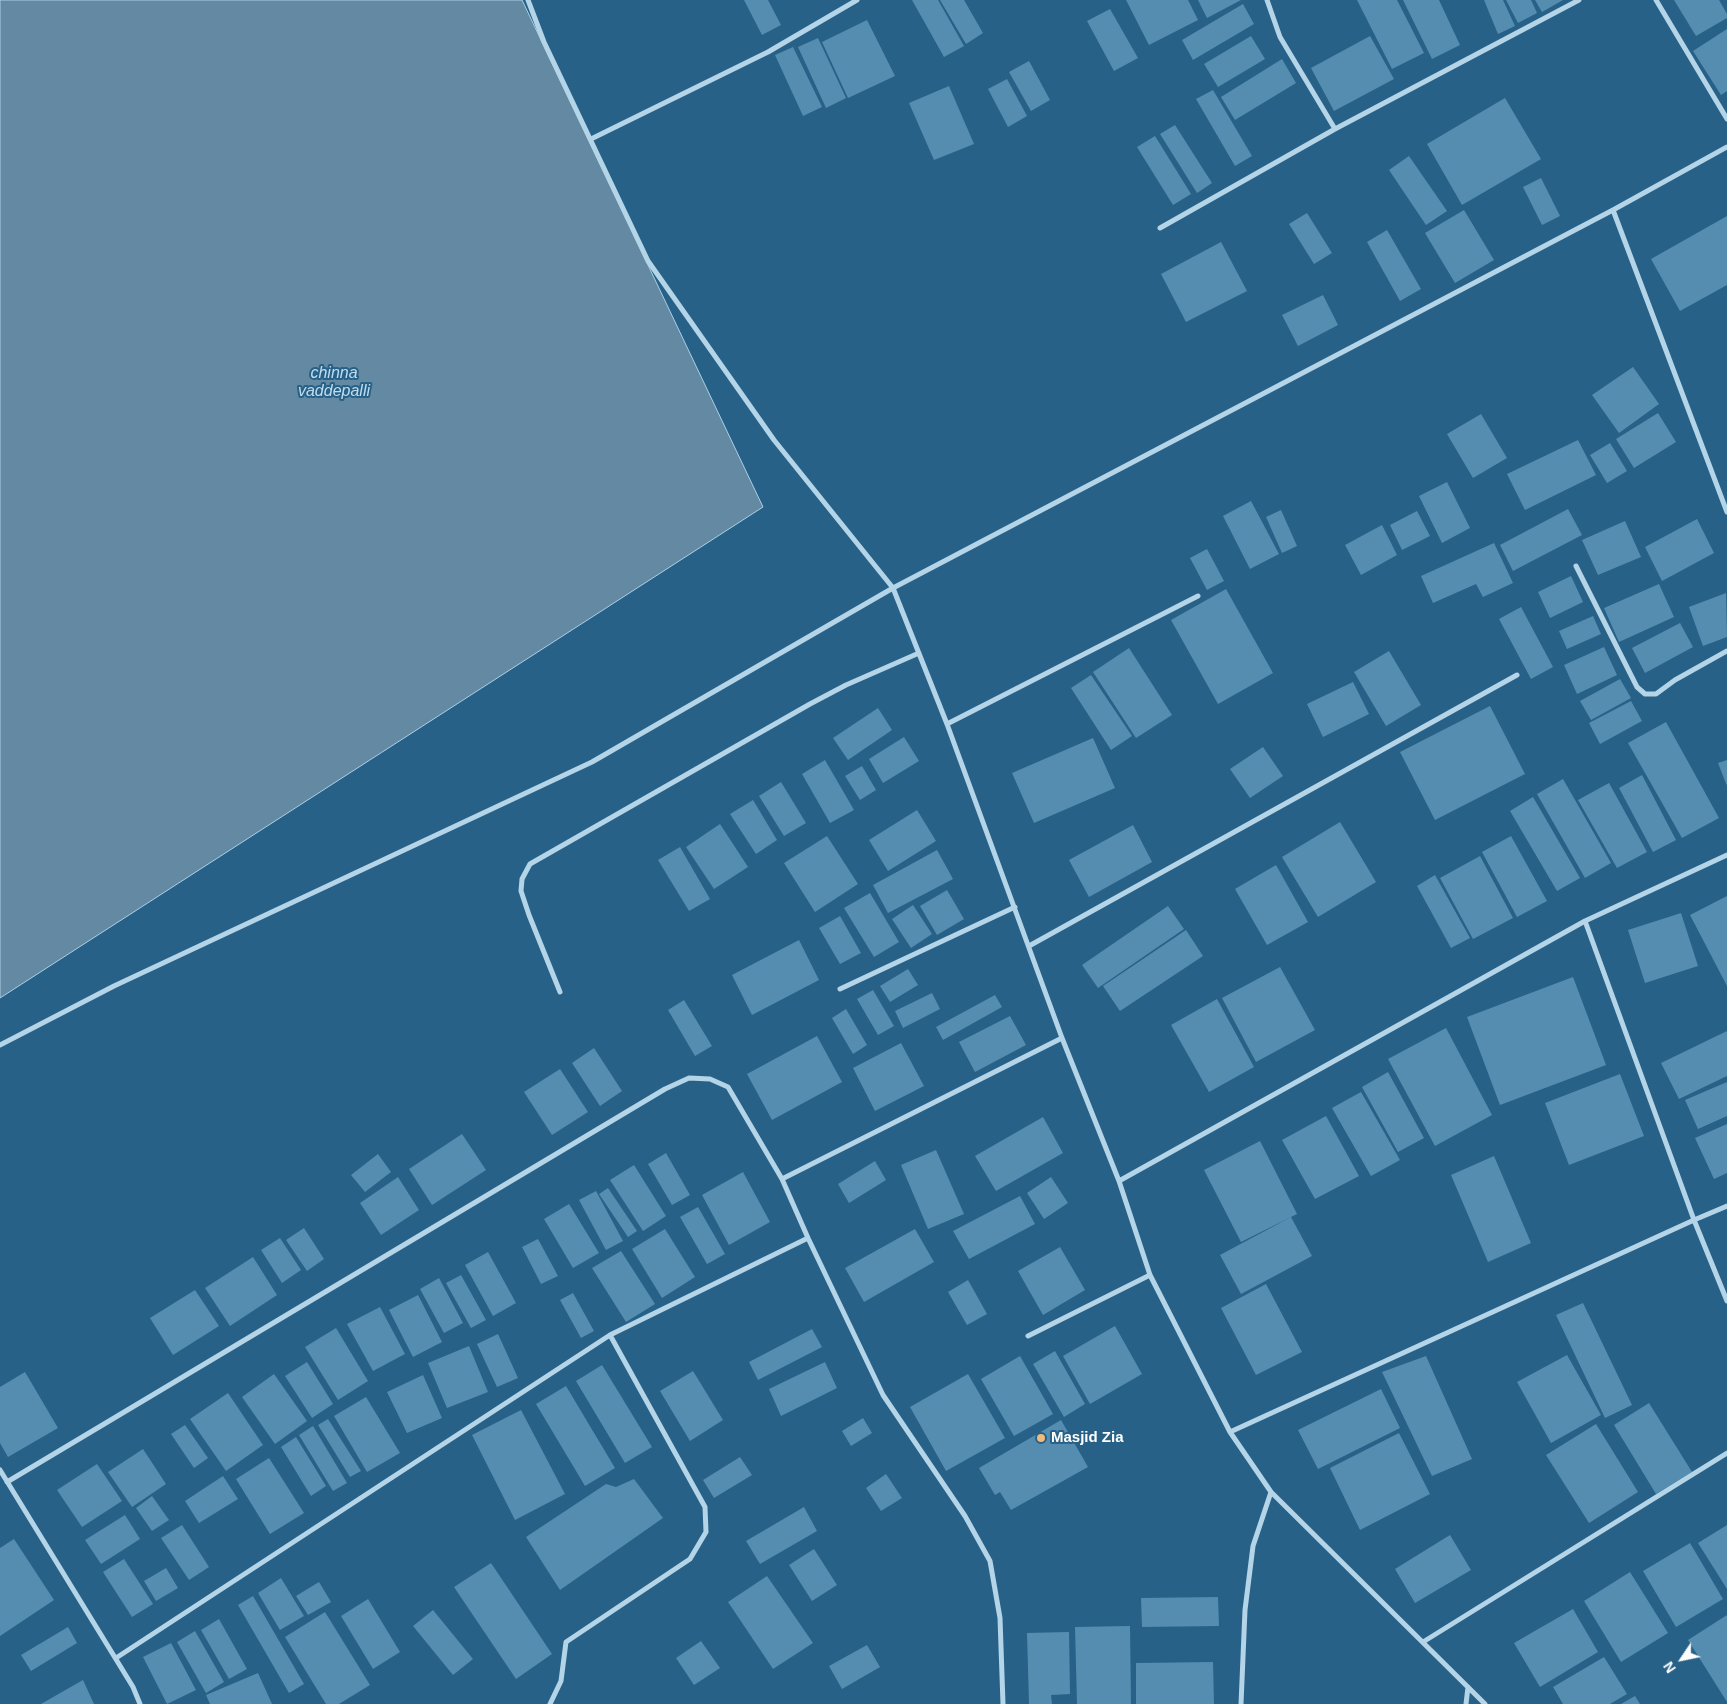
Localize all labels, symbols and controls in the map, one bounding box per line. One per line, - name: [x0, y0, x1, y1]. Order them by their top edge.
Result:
- water label: chinna vaddepalli: [298, 364, 370, 402]
- place label: Masjid Zia: [1051, 1429, 1124, 1447]
- marker: Masjid Zia: [1035, 1432, 1047, 1444]
- north arrow: [1657, 1634, 1707, 1684]
- text: N: [1660, 1659, 1679, 1676]

